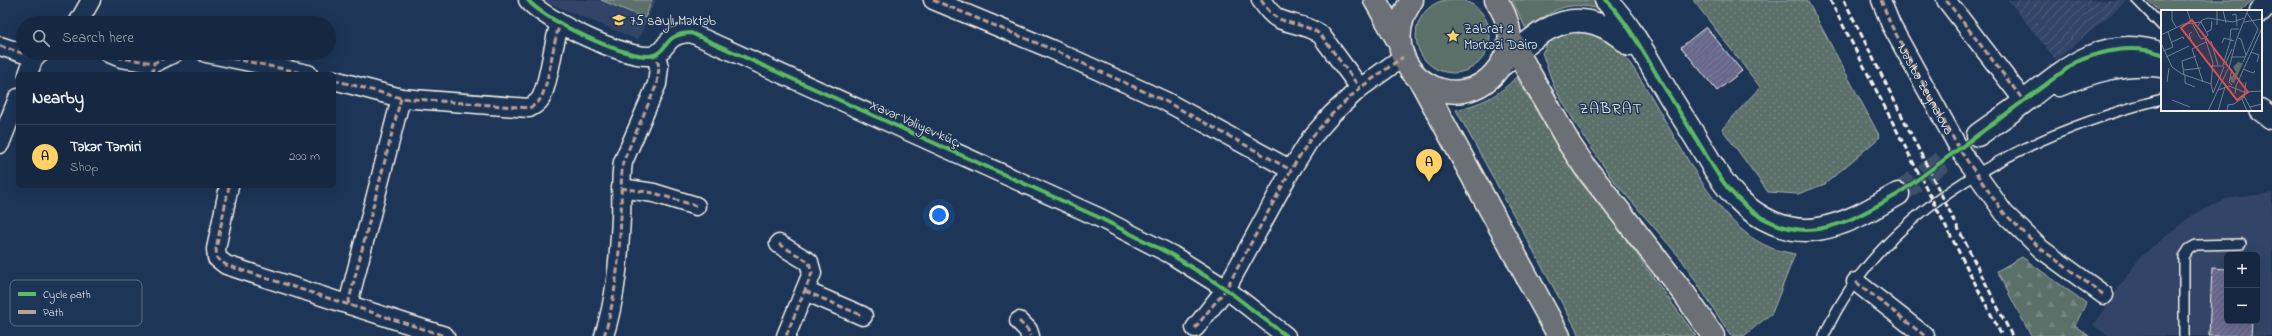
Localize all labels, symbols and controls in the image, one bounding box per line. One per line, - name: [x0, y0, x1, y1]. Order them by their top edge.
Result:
- inset map: [2161, 10, 2262, 111]
- place label: 75 saylı Məktəb: [630, 11, 717, 33]
- school or university icon: 75 saylı Məktəb: [611, 12, 627, 28]
- search box: [16, 16, 336, 60]
- place label: Zabrat 2 Mərkəzi Dairə: [1464, 19, 1538, 56]
- icon: search: [30, 27, 52, 49]
- text: Search here: [62, 27, 134, 49]
- place icon: Zabrat 2 Mərkəzi Dairə: [1445, 28, 1461, 44]
- street label: Nəsibə Zeynalova: [1891, 40, 1959, 139]
- text: Nearby: [32, 86, 84, 111]
- street label: Xavər Vəliyev küç.: [866, 95, 965, 155]
- district label: ZABRAT: [1579, 97, 1643, 121]
- text: Təkər Təmiri: [70, 136, 141, 158]
- text: A: [41, 147, 49, 166]
- text: 200 m: [289, 147, 320, 166]
- pin: A: [1416, 149, 1442, 182]
- text: Shop: [70, 158, 98, 177]
- your location: [929, 205, 949, 225]
- map controls: [2224, 252, 2260, 324]
- button: +: [2224, 252, 2260, 288]
- legend: [10, 280, 142, 326]
- text: Cycle path: [43, 287, 91, 304]
- button: −: [2224, 288, 2260, 324]
- text: Path: [43, 305, 64, 321]

